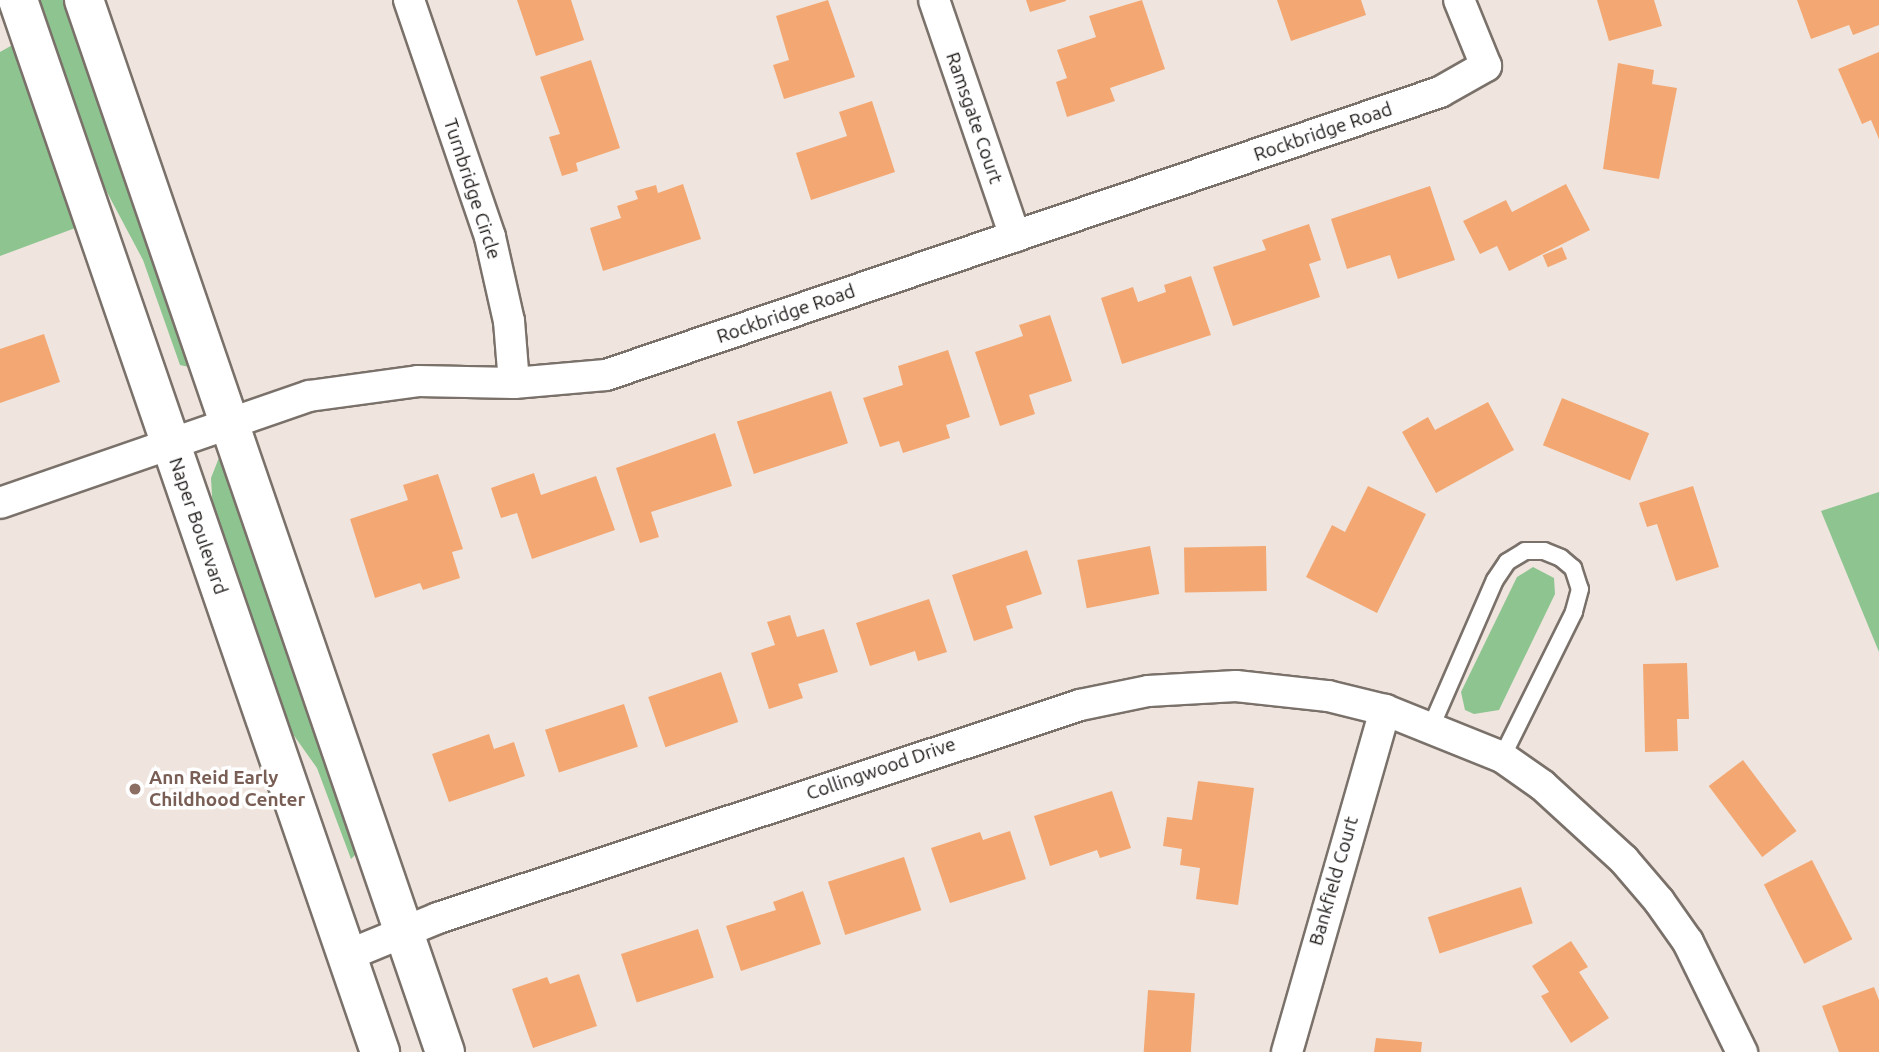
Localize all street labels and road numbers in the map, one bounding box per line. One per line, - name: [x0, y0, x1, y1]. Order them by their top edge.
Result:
- street label: Ramsgate Court: [941, 49, 1007, 187]
- street label: Rockbridge Road: [1251, 98, 1395, 166]
- street label: Turnbridge Circle: [439, 116, 505, 262]
- street label: Rockbridge Road: [714, 280, 858, 348]
- street label: Naper Boulevard: [164, 455, 232, 597]
- street label: Collingwood Drive: [803, 733, 959, 805]
- street label: Bankfield Court: [1305, 814, 1363, 948]

